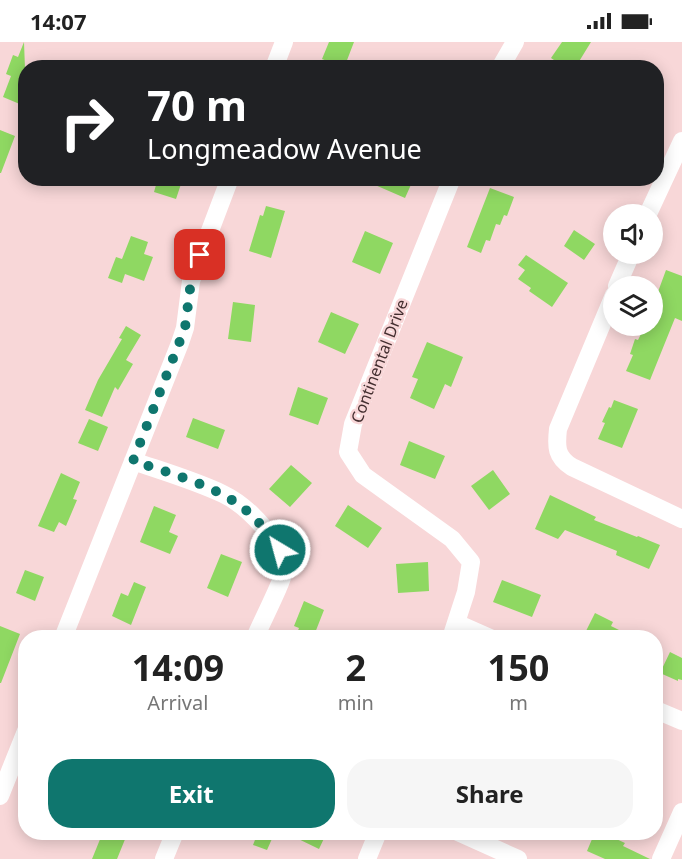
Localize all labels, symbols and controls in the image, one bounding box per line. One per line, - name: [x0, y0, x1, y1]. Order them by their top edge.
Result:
- text: 14:07: [30, 6, 87, 36]
- text: 70 m: [147, 76, 247, 133]
- icon: right: [48, 84, 126, 162]
- text: Longmeadow Avenue: [147, 130, 422, 167]
- map controls: [603, 204, 663, 336]
- button: sound: [603, 204, 663, 264]
- pin: [174, 229, 225, 280]
- icon: arrive: [183, 238, 216, 271]
- button: layers: [603, 276, 663, 336]
- street label: Continental Drive: [345, 296, 413, 426]
- position arrow: [248, 518, 312, 582]
- text: 14:09: [132, 643, 224, 692]
- text: 2: [346, 643, 366, 692]
- text: 150: [488, 643, 549, 692]
- text: Arrival: [147, 689, 208, 716]
- text: min: [338, 689, 374, 716]
- text: m: [509, 689, 528, 716]
- button: Exit: [48, 759, 335, 828]
- button: Share: [347, 759, 633, 828]

